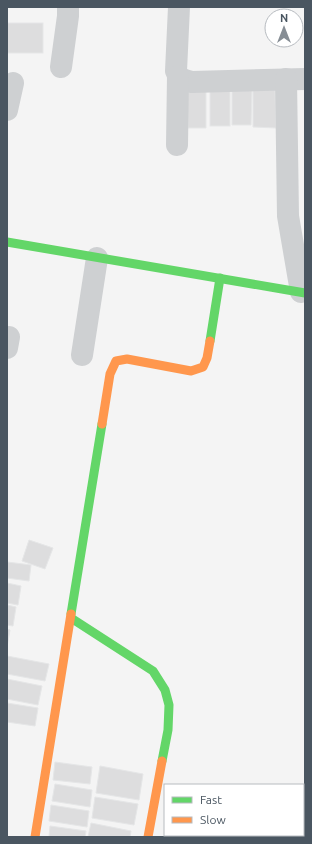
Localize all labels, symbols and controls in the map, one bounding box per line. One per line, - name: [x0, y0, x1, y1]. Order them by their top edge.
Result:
- north arrow: [264, 8, 304, 48]
- text: N: [280, 12, 288, 24]
- legend: [164, 784, 304, 836]
- text: Fast: [200, 793, 222, 806]
- text: Slow: [200, 813, 226, 826]

